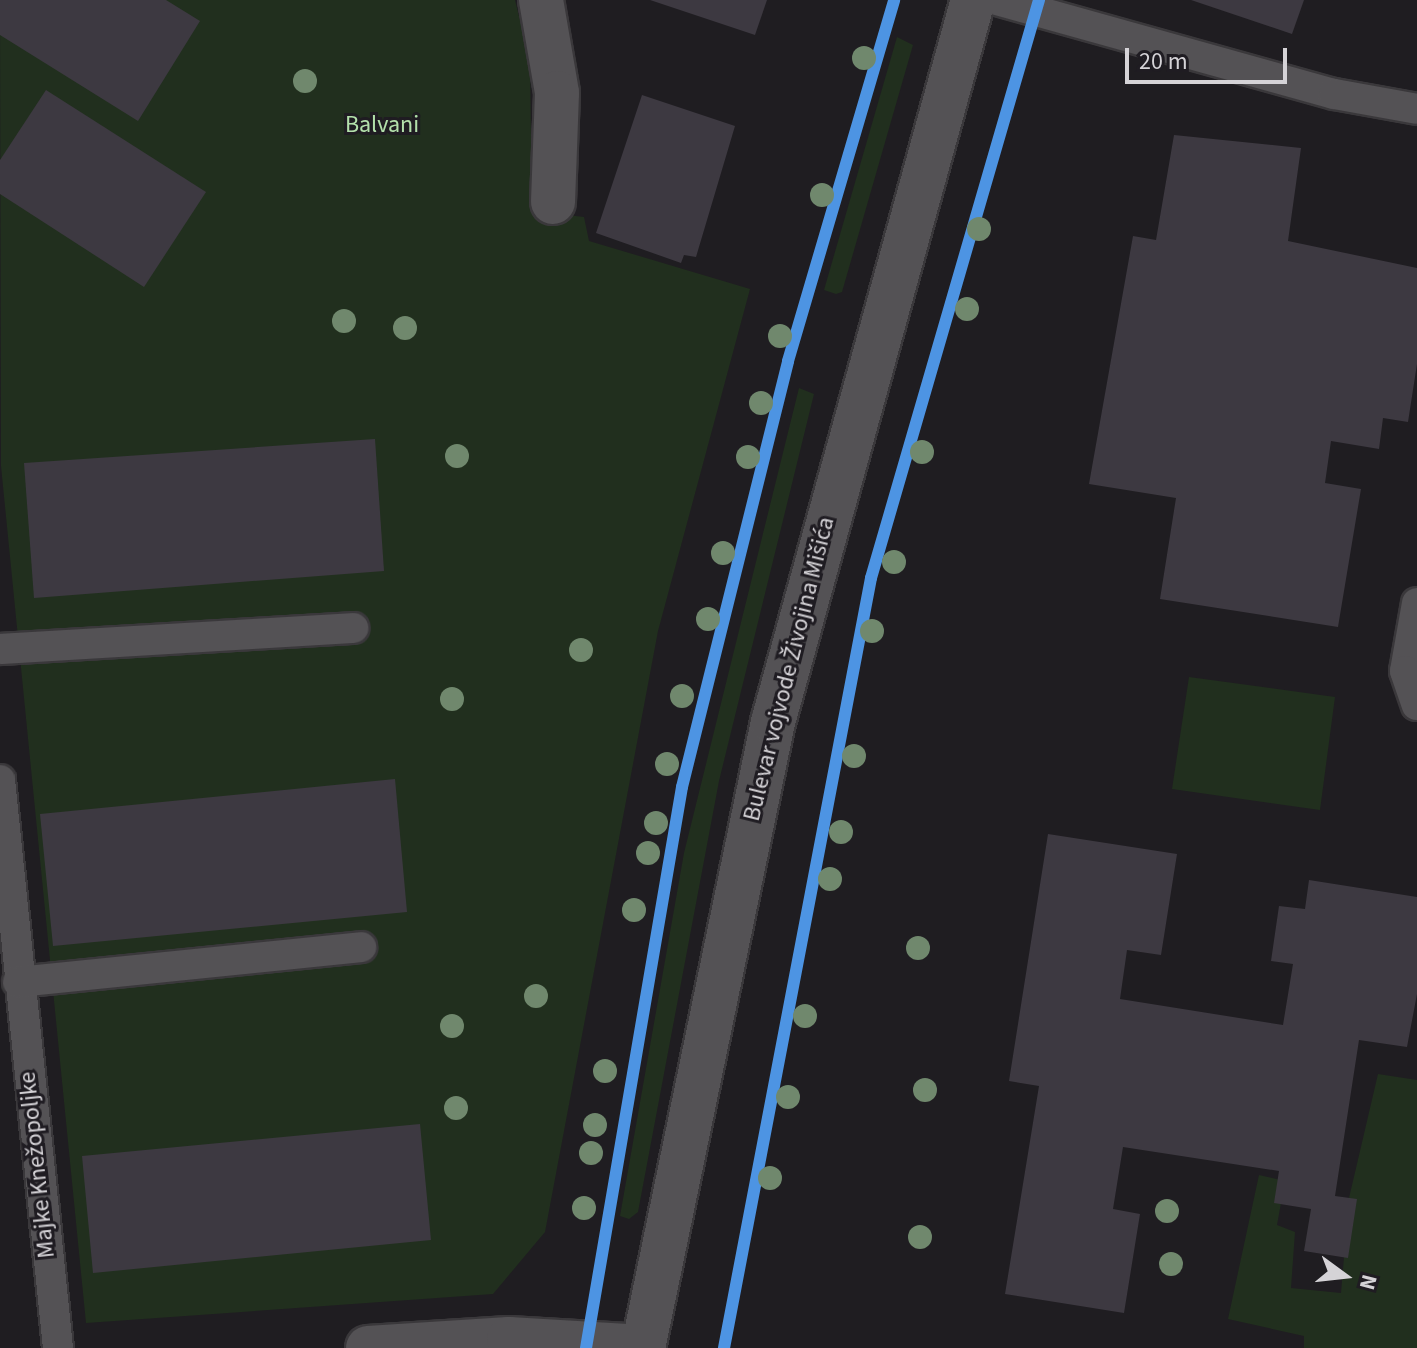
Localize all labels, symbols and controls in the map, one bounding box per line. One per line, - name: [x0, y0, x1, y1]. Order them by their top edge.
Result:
- scale bar: [1129, 32, 1291, 82]
- text: 20 m: [1139, 44, 1188, 79]
- park label: Balvani: [345, 111, 419, 139]
- street label: Bulevar vojvode Živojina Mišića: [737, 514, 841, 824]
- street label: Majke Knežopoljke: [13, 1070, 61, 1260]
- north arrow: [1305, 1236, 1385, 1316]
- text: N: [1351, 1271, 1386, 1293]

